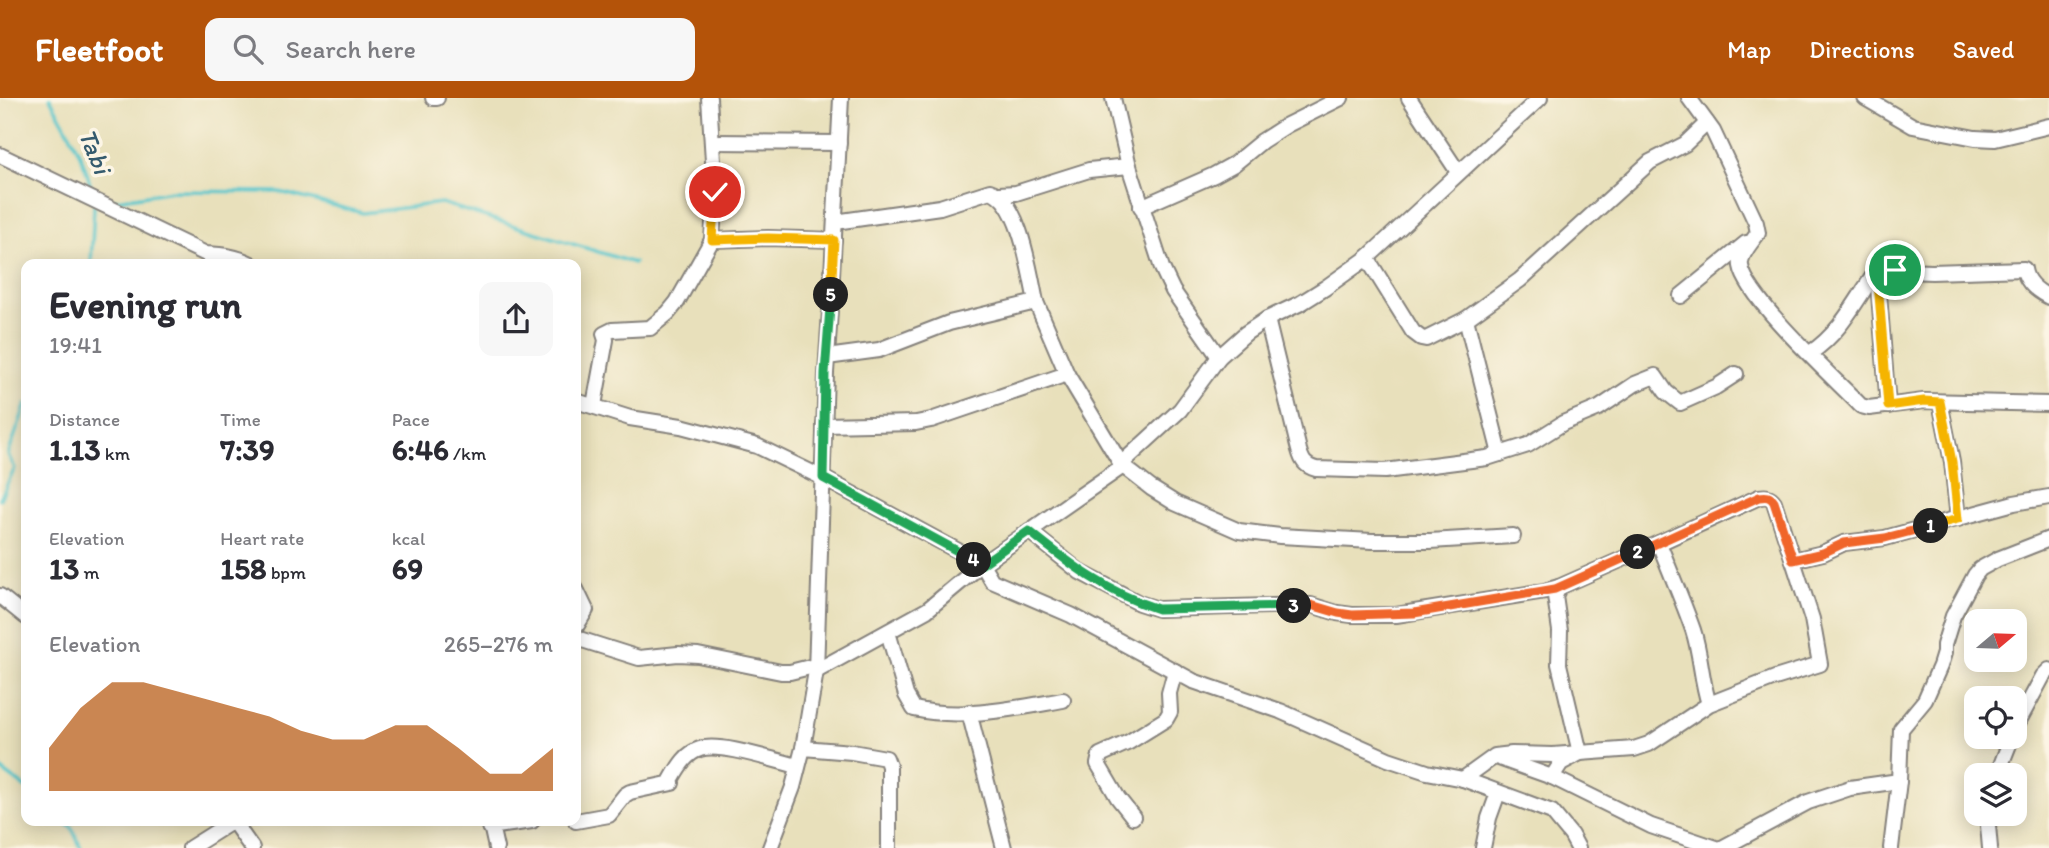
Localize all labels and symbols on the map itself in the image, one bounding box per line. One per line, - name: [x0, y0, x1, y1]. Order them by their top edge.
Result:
- water label: Tabi: [72, 124, 119, 180]
- pin: [685, 162, 745, 222]
- pin: [1865, 240, 1925, 300]
- pin: 5: [814, 278, 848, 312]
- pin: 1: [1913, 508, 1948, 544]
- pin: 2: [1620, 534, 1656, 570]
- pin: 4: [956, 542, 992, 578]
- pin: 3: [1276, 588, 1312, 624]
- north arrow: [1964, 609, 2026, 672]

